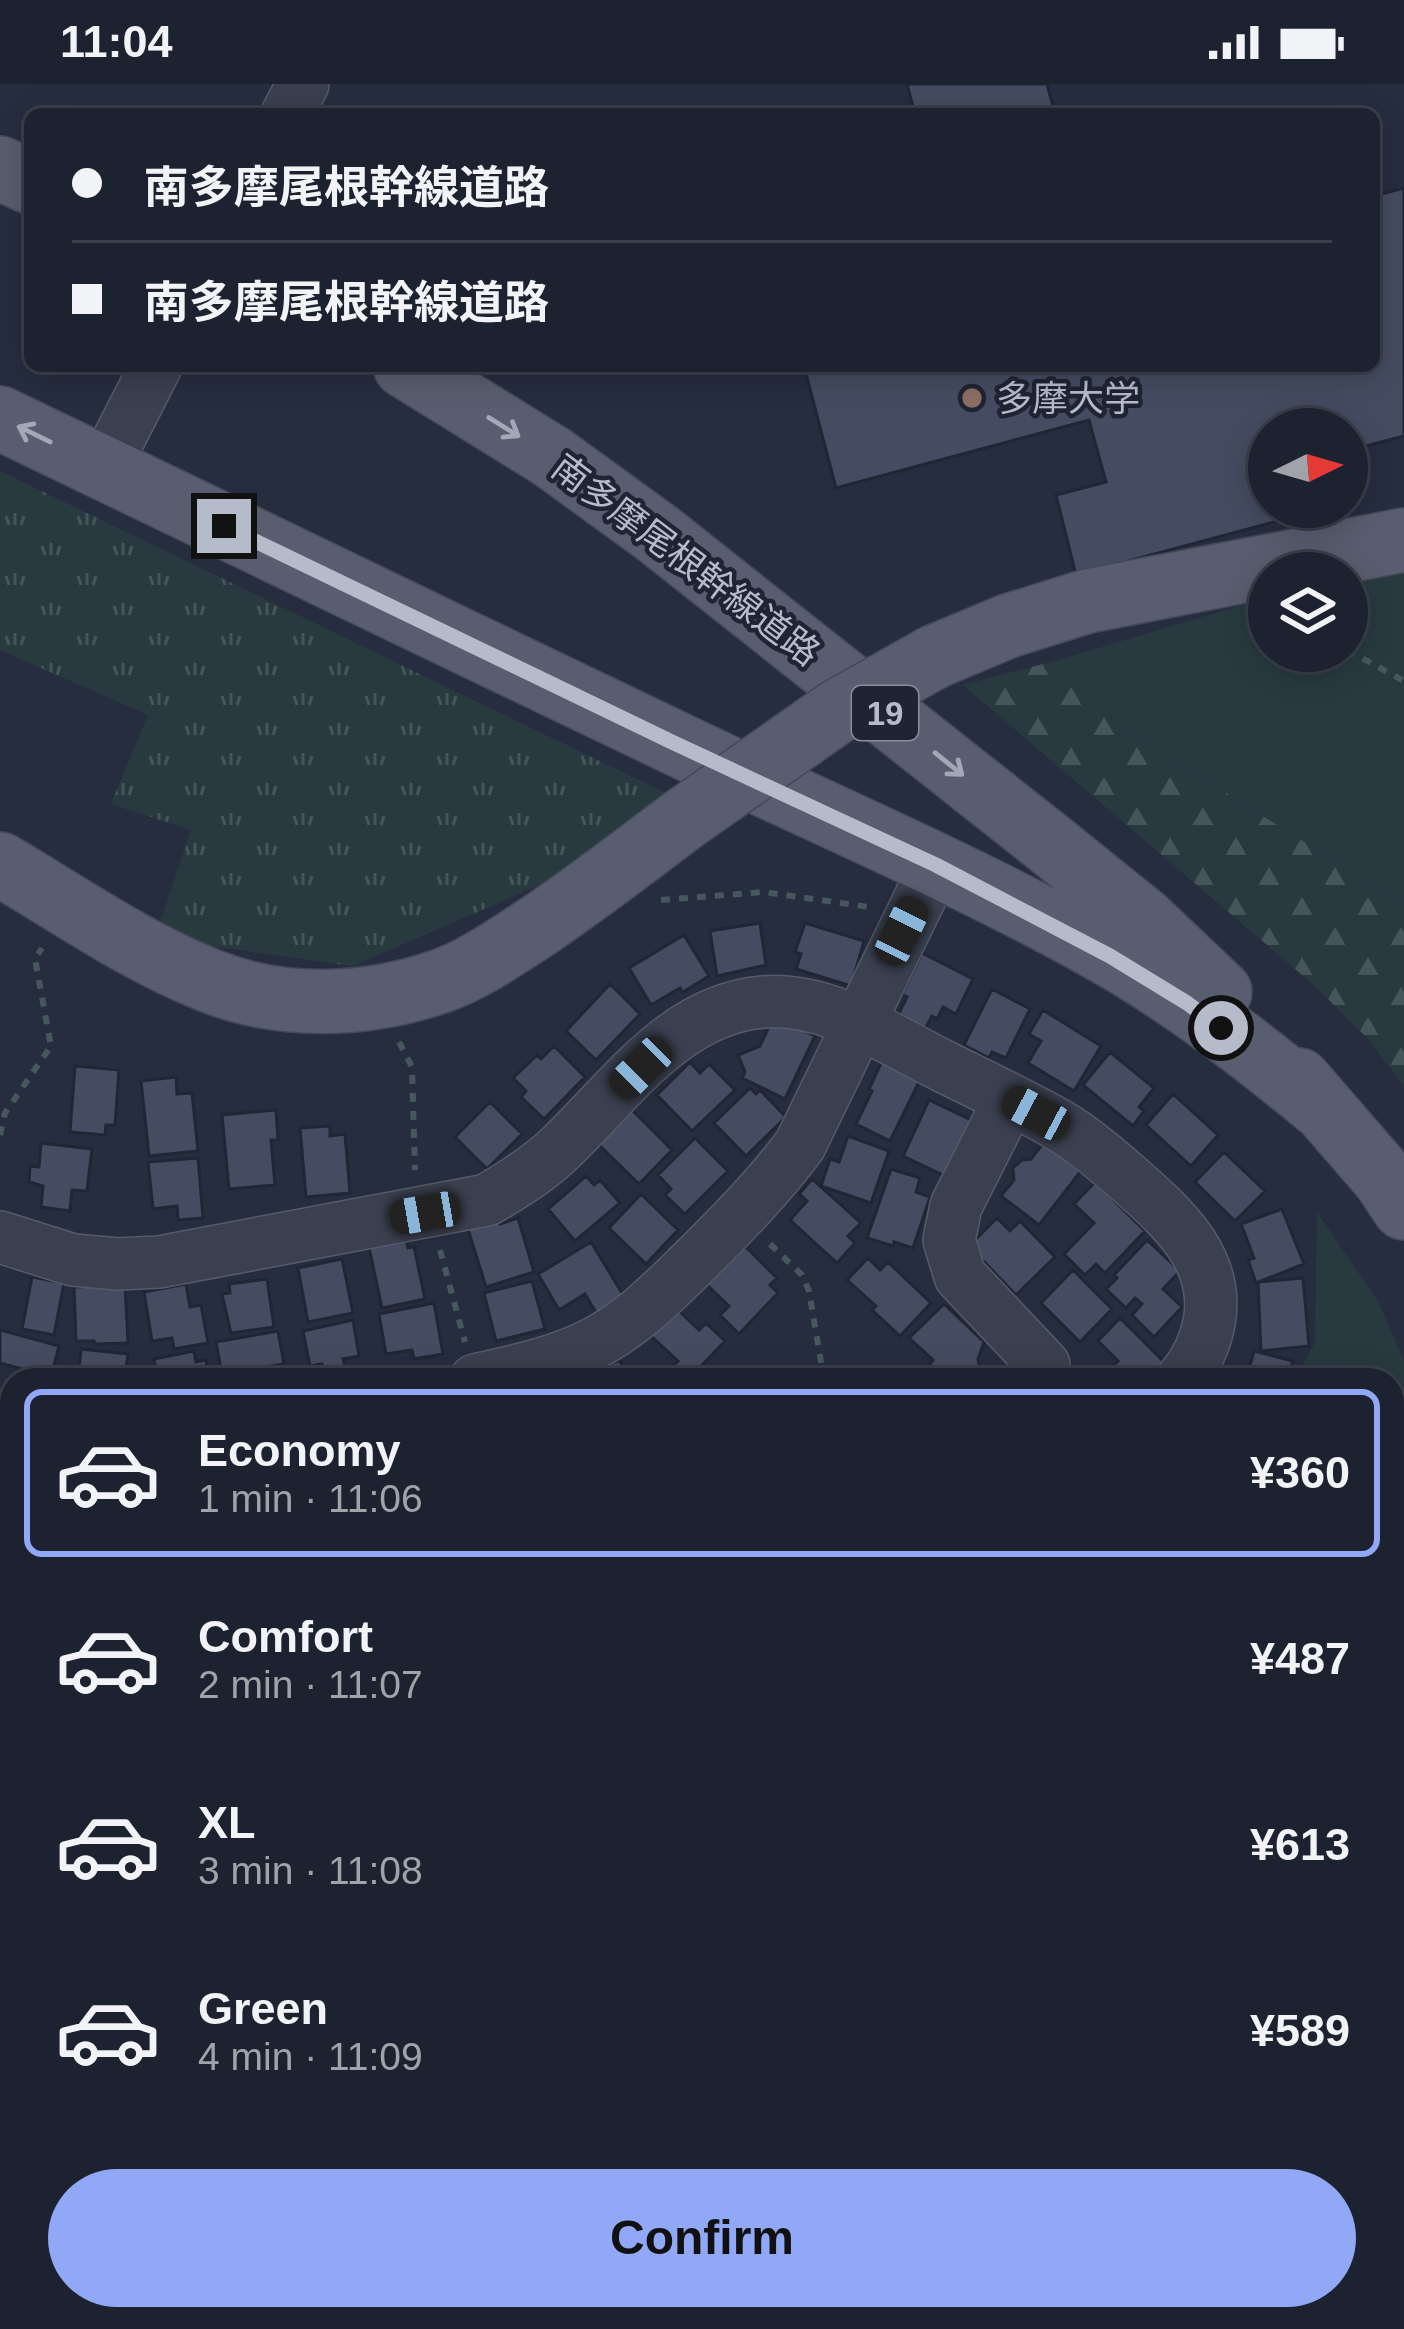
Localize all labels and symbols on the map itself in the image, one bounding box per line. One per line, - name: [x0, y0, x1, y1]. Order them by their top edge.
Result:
- place label: 多摩大学: [996, 378, 1140, 419]
- marker: 多摩大学: [959, 385, 985, 411]
- north arrow: [1248, 408, 1368, 528]
- one-way arrow: [486, 415, 520, 440]
- one-way arrow: [17, 422, 53, 444]
- street label: 南多摩尾根幹線道路: [544, 446, 828, 674]
- route end: [197, 499, 251, 553]
- road number: 19: [852, 686, 918, 740]
- one-way arrow: [932, 751, 964, 777]
- car: [870, 891, 934, 971]
- route start: [1194, 1001, 1248, 1055]
- car: [603, 1030, 679, 1106]
- car: [996, 1080, 1076, 1146]
- car: [386, 1189, 464, 1237]

